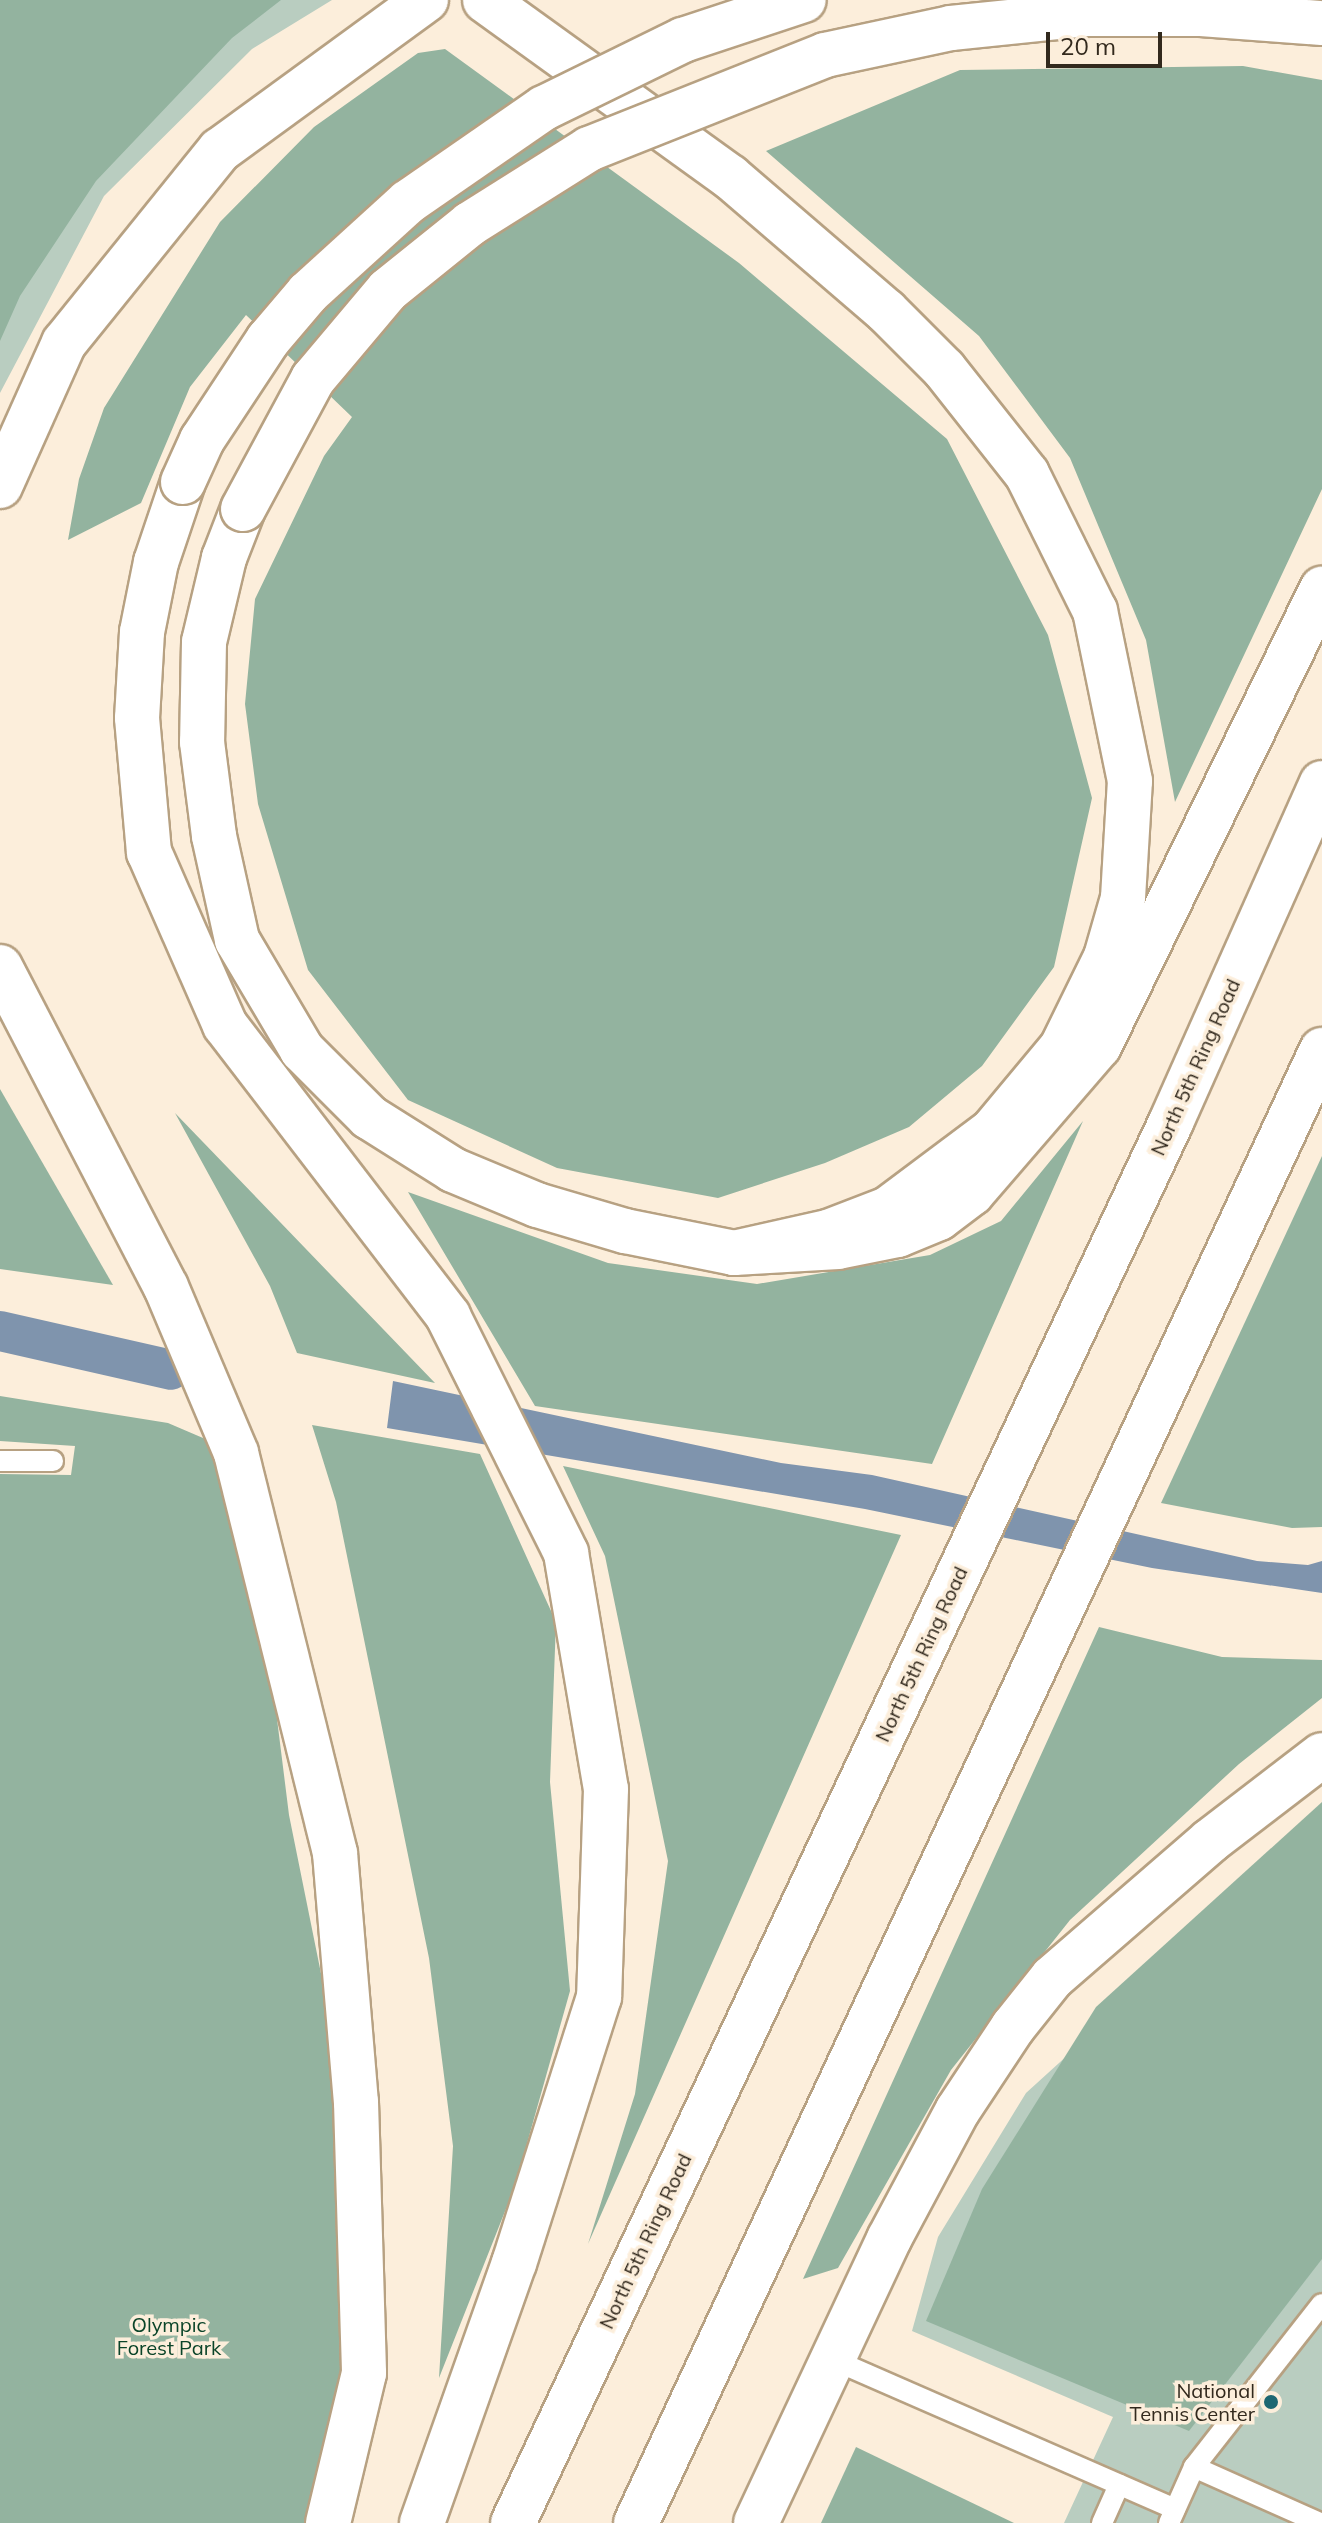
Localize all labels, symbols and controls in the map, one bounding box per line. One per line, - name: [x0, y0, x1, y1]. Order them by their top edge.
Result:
- scale bar: [1050, 16, 1166, 66]
- text: 20 m: [1060, 31, 1116, 61]
- street label: North 5th Ring Road: [1145, 975, 1245, 1159]
- street label: North 5th Ring Road: [870, 1563, 972, 1745]
- street label: North 5th Ring Road: [594, 2150, 696, 2332]
- park label: Olympic Forest Park: [117, 2312, 221, 2359]
- place label: National Tennis Center: [1130, 2378, 1255, 2425]
- marker: National Tennis Center: [1262, 2393, 1280, 2411]

